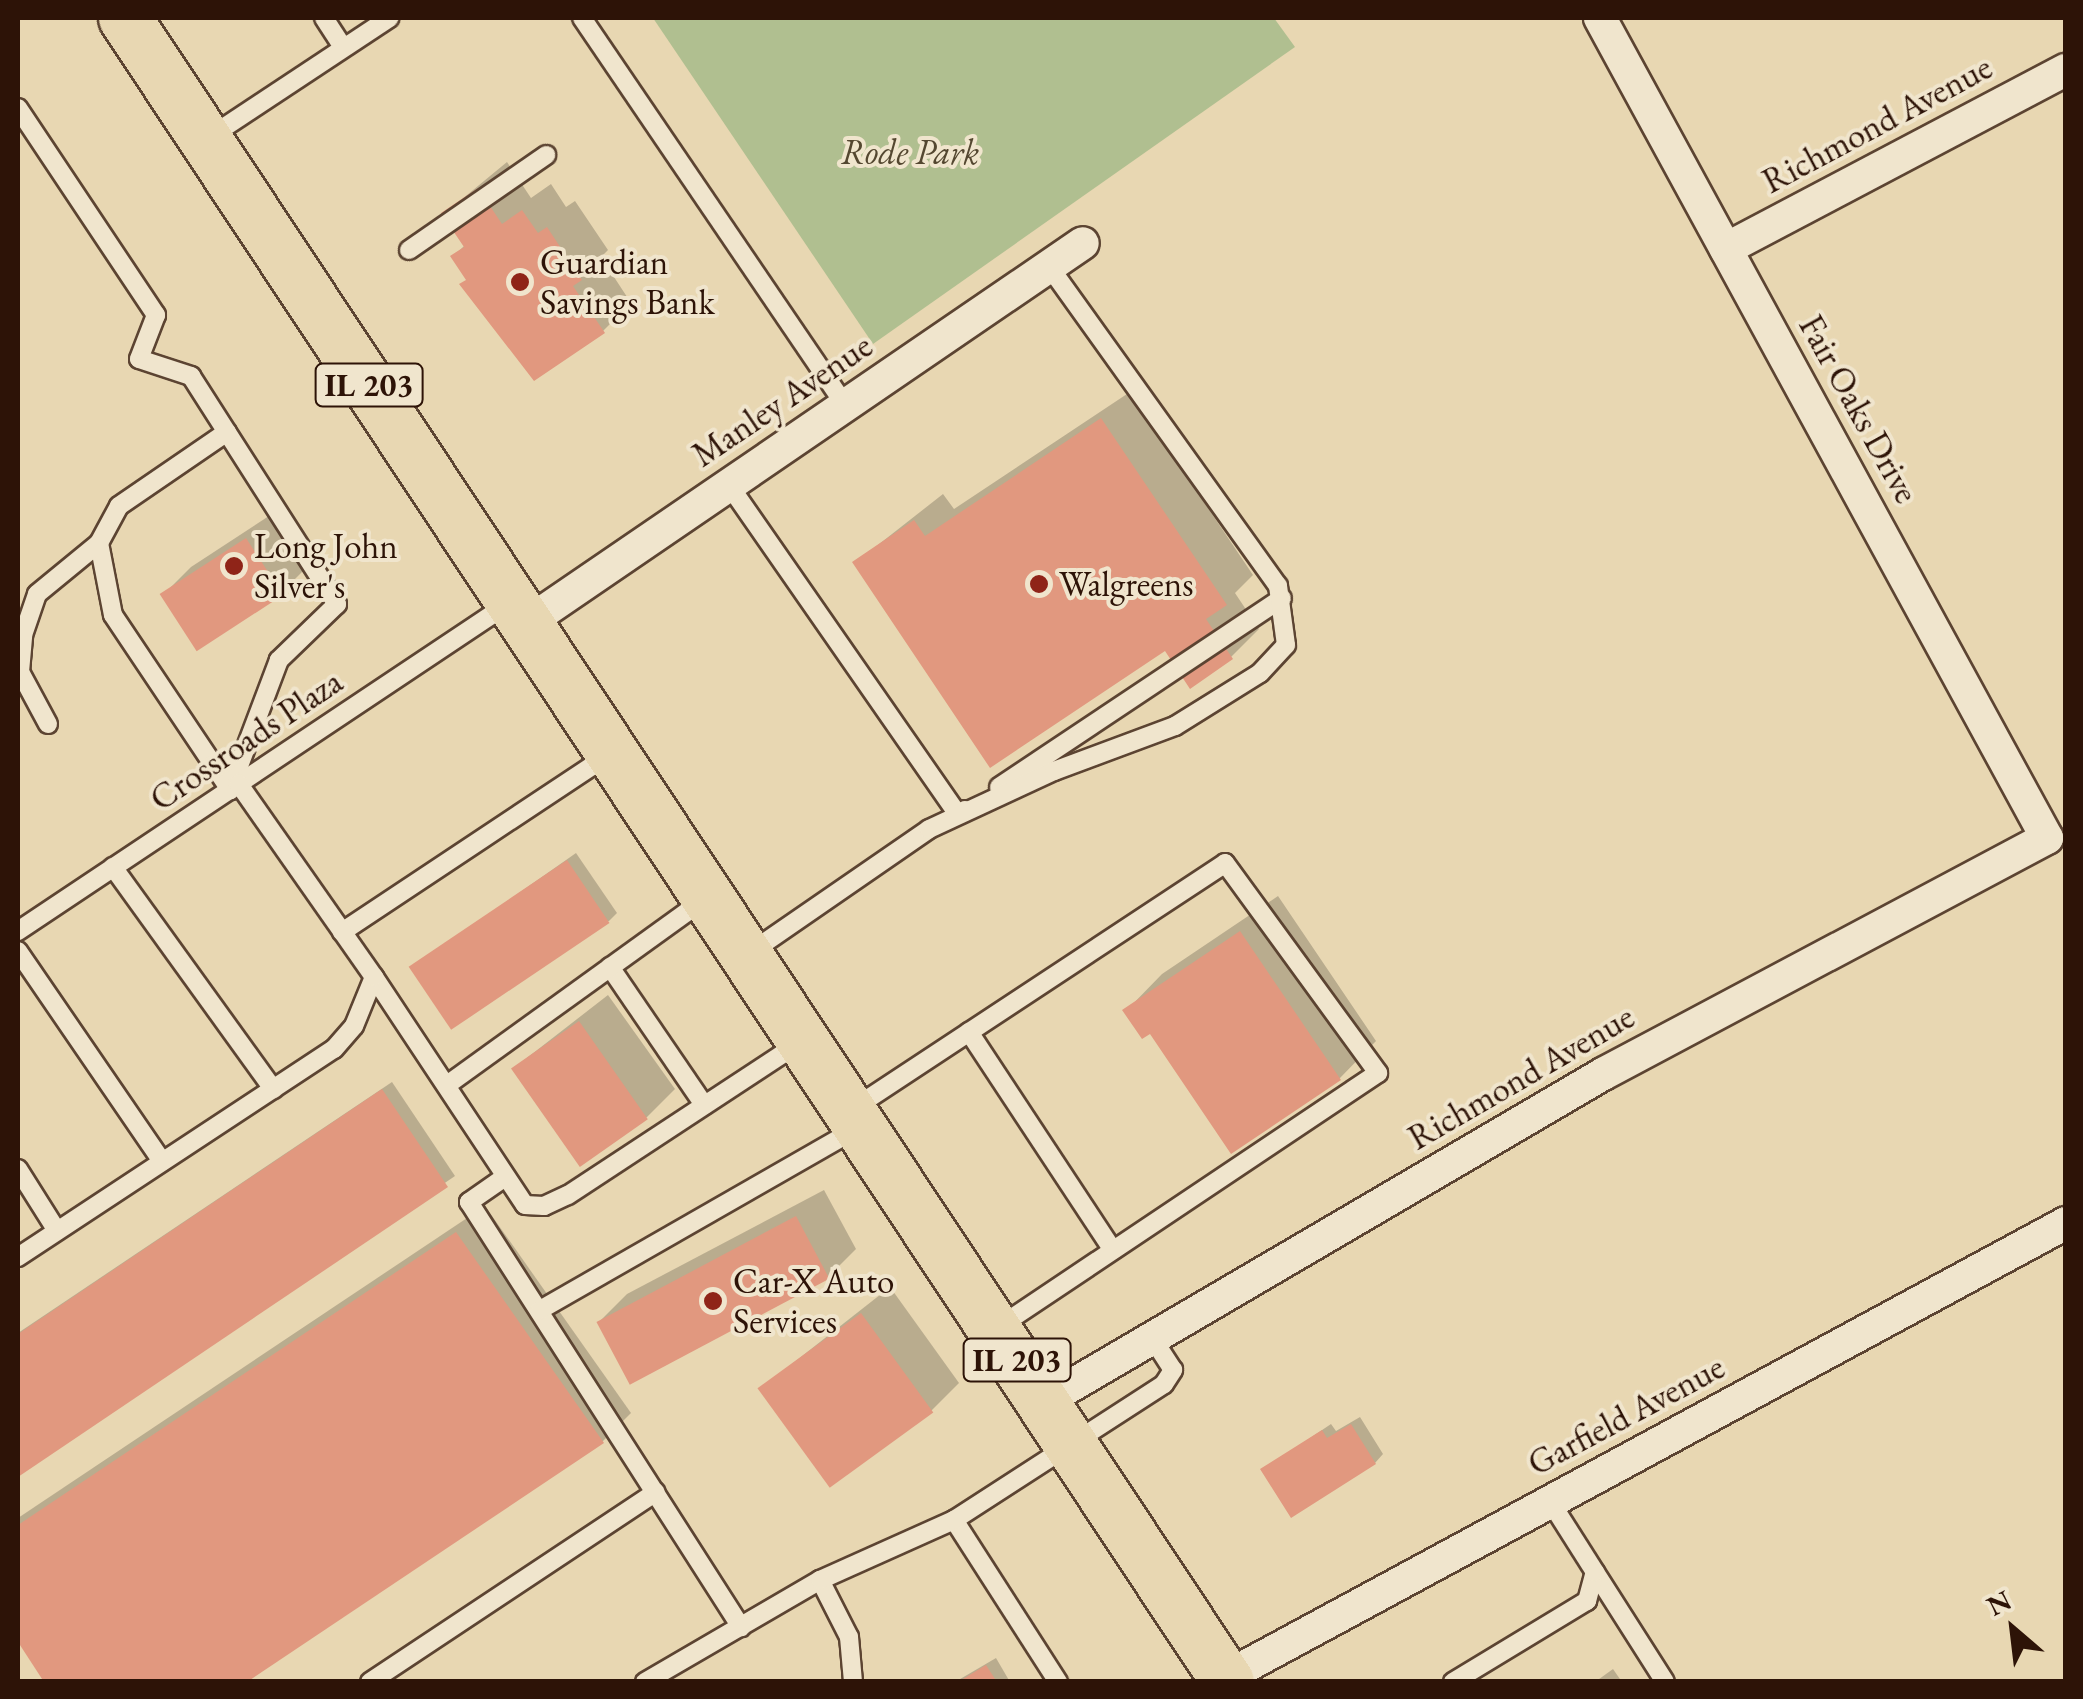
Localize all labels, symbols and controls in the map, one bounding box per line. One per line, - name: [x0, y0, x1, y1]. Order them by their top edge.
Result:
- street label: Richmond Avenue: [1755, 46, 1999, 202]
- park label: Rode Park: [841, 131, 979, 173]
- place label: Guardian Savings Bank: [540, 241, 715, 323]
- marker: Guardian Savings Bank: [509, 271, 531, 293]
- street label: Fair Oaks Drive: [1790, 308, 1928, 510]
- street label: Manley Avenue: [684, 324, 880, 476]
- road number: IL 203: [314, 358, 424, 412]
- place label: Long John Silver's: [254, 525, 398, 607]
- marker: Long John Silver's: [223, 555, 245, 577]
- place label: Walgreens: [1059, 563, 1194, 605]
- marker: Walgreens: [1028, 573, 1050, 595]
- street label: Crossroads Plaza: [142, 660, 350, 820]
- street label: Richmond Avenue: [1401, 995, 1641, 1159]
- place label: Car-X Auto Services: [733, 1260, 894, 1342]
- marker: Car-X Auto Services: [702, 1290, 724, 1312]
- road number: IL 203: [962, 1333, 1072, 1387]
- street label: Garfield Avenue: [1521, 1346, 1731, 1484]
- north arrow: [1963, 1579, 2063, 1679]
- text: N: [1980, 1581, 2017, 1624]

